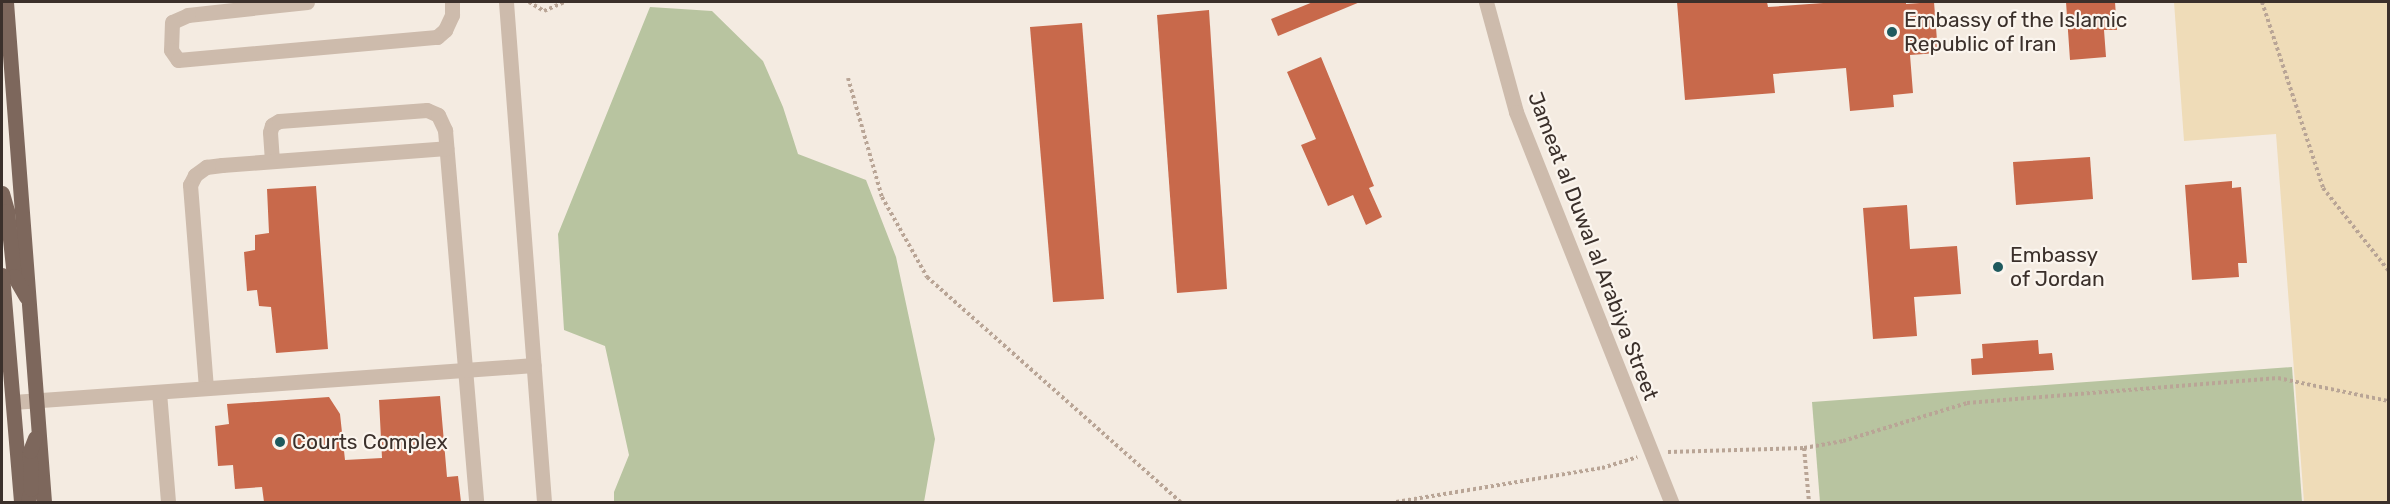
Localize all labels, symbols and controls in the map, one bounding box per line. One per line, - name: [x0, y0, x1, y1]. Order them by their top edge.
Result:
- place label: Embassy of the Islamic Republic of Iran: [1904, 7, 2129, 57]
- marker: Embassy of the Islamic Republic of Iran: [1885, 25, 1899, 39]
- street label: Jameat al Duwal al Arabiya Street: [1522, 88, 1664, 404]
- place label: Embassy of Jordan: [2010, 242, 2105, 292]
- marker: Embassy of Jordan: [1991, 260, 2005, 274]
- place label: Courts Complex: [292, 429, 448, 455]
- marker: Courts Complex: [273, 435, 287, 449]

